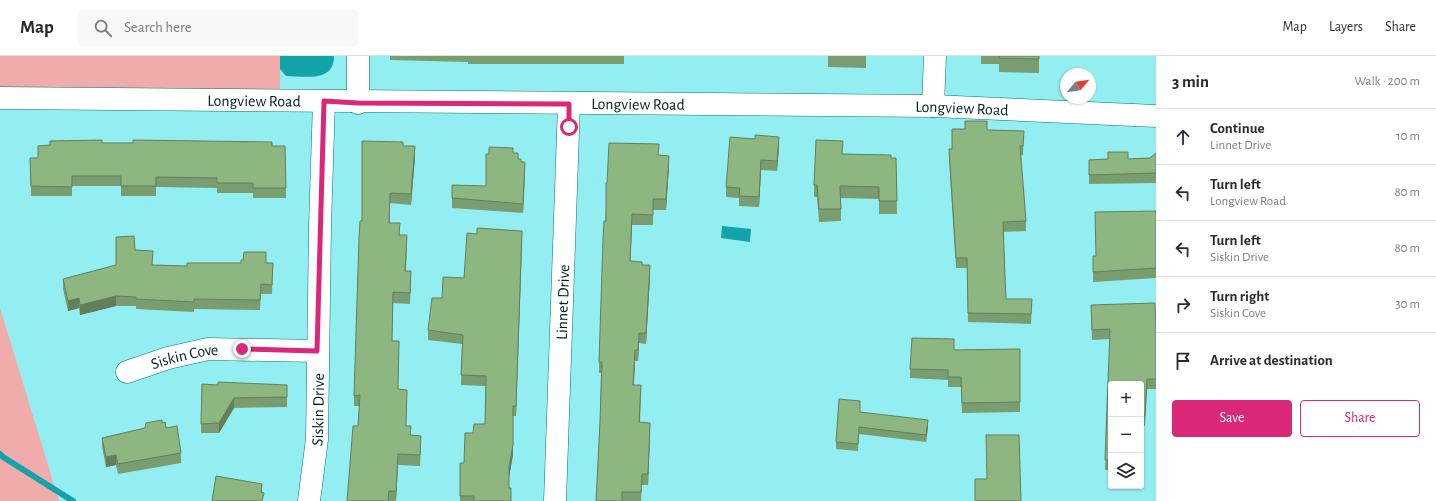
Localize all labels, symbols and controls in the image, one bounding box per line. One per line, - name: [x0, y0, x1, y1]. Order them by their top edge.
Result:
- search box: [78, 10, 358, 46]
- icon: search: [92, 17, 114, 39]
- text: Map: [20, 18, 54, 37]
- text: Search here: [124, 20, 192, 35]
- text: Map: [1282, 20, 1307, 34]
- text: Layers: [1329, 20, 1363, 34]
- text: Share: [1385, 20, 1416, 34]
- north arrow: [1060, 68, 1096, 104]
- text: 3 min: [1172, 73, 1209, 90]
- text: Walk · 200 m: [1354, 75, 1420, 88]
- street label: Longview Road: [207, 93, 301, 110]
- street label: Longview Road: [591, 96, 685, 113]
- street label: Longview Road: [915, 99, 1009, 118]
- route start: [560, 118, 578, 136]
- text: Continue: [1210, 121, 1265, 136]
- icon: ahead: [1172, 126, 1194, 148]
- text: 10 m: [1396, 130, 1420, 143]
- text: Linnet Drive: [1210, 139, 1271, 152]
- text: Turn left: [1210, 177, 1261, 192]
- icon: left: [1172, 182, 1194, 204]
- text: 80 m: [1394, 186, 1420, 199]
- text: Longview Road: [1210, 195, 1286, 208]
- text: Turn left: [1210, 233, 1261, 248]
- icon: left: [1172, 238, 1194, 260]
- text: 80 m: [1394, 242, 1420, 255]
- text: Siskin Drive: [1210, 251, 1269, 264]
- street label: Linnet Drive: [554, 264, 572, 340]
- text: Turn right: [1210, 289, 1269, 304]
- icon: right: [1172, 294, 1194, 316]
- text: 30 m: [1395, 298, 1420, 311]
- text: Siskin Cove: [1210, 307, 1266, 320]
- route end: [233, 340, 251, 358]
- street label: Siskin Cove: [149, 341, 218, 372]
- icon: arrive: [1172, 350, 1194, 372]
- text: Arrive at destination: [1210, 353, 1333, 368]
- street label: Siskin Drive: [309, 373, 327, 447]
- map controls: [1108, 381, 1144, 489]
- button: +: [1108, 381, 1144, 417]
- button: Save: [1172, 400, 1292, 437]
- button: Share: [1300, 400, 1420, 437]
- button: −: [1108, 417, 1144, 453]
- button: layers: [1108, 453, 1144, 489]

